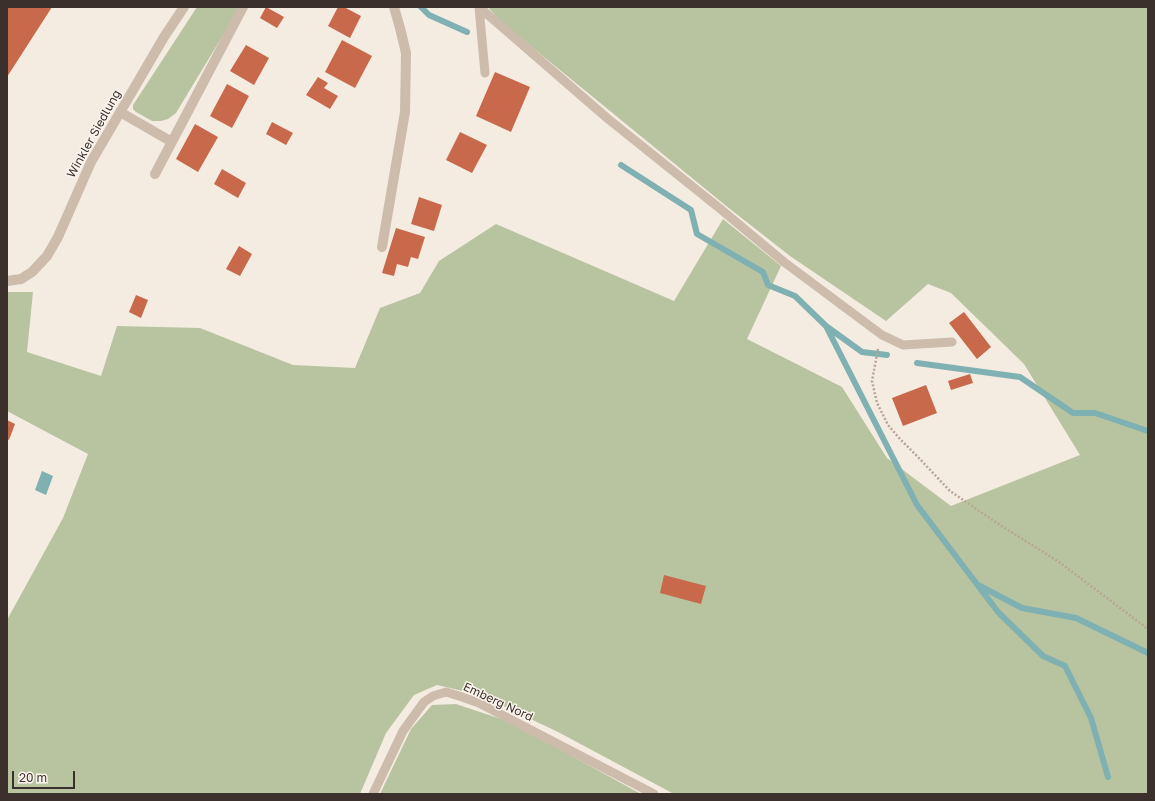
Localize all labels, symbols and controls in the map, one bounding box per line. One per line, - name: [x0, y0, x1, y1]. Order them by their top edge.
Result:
- street label: Winkler Siedlung: [64, 87, 124, 181]
- street label: Emberg Nord: [461, 680, 535, 724]
- scale bar: [14, 763, 77, 789]
- text: 20 m: [19, 770, 47, 785]

